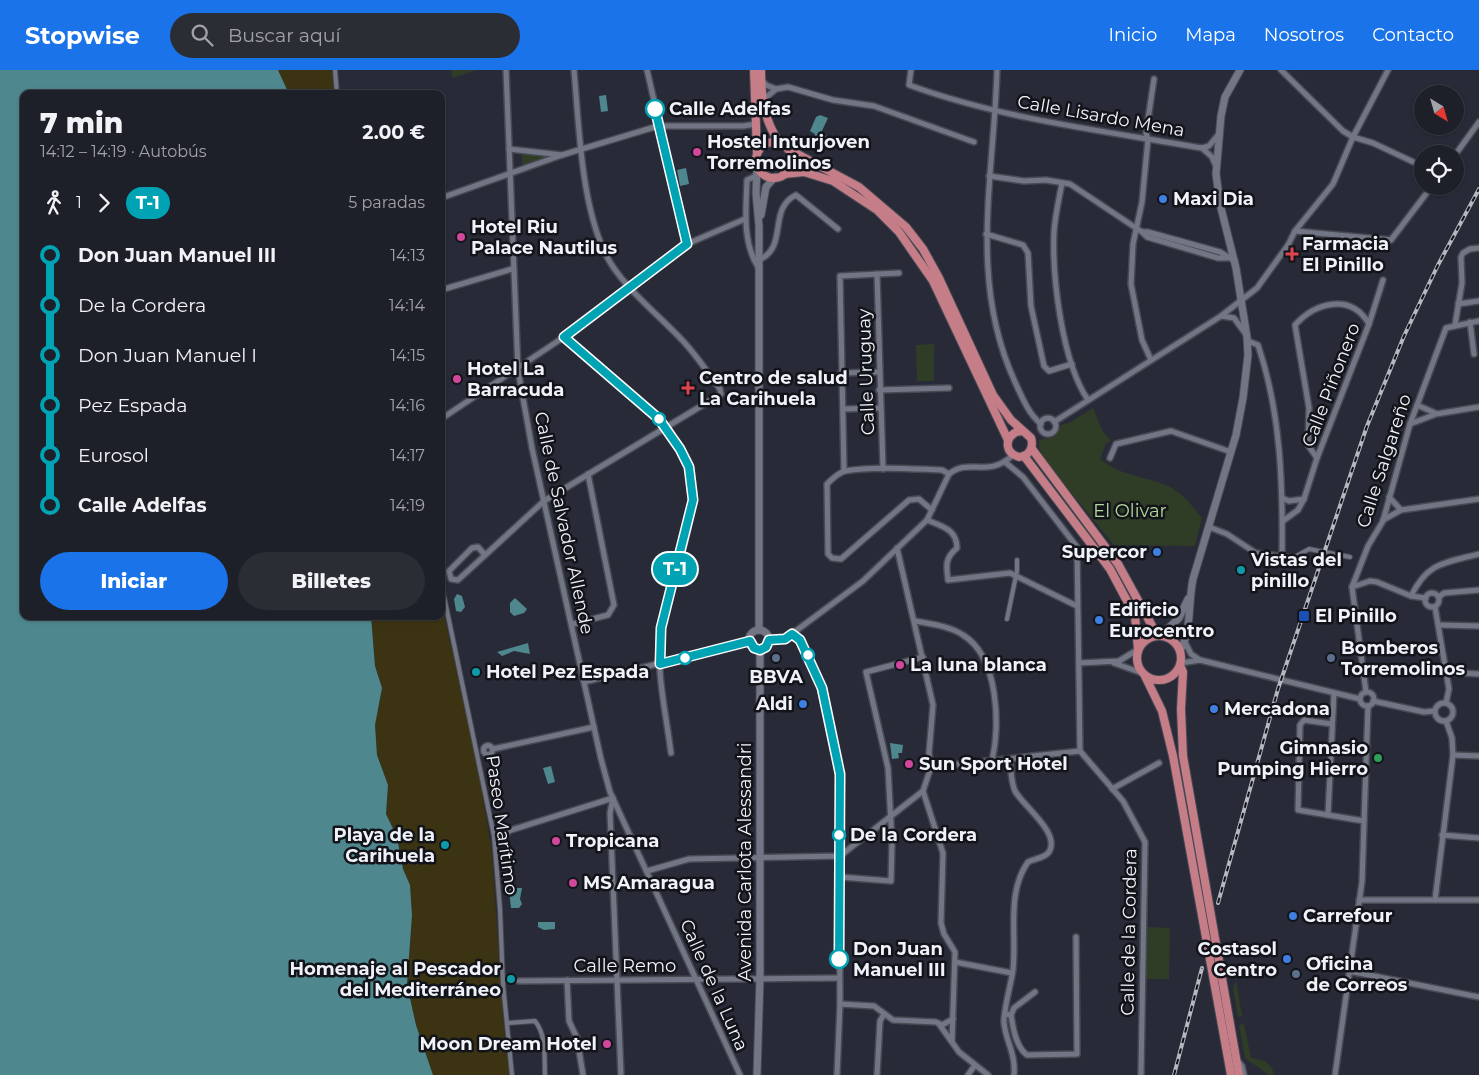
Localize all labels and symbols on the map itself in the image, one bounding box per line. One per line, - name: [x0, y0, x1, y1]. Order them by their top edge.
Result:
- north arrow: [1414, 85, 1464, 135]
- street label: Calle Lisardo Mena: [1016, 90, 1186, 142]
- place label: Calle Adelfas: [669, 98, 791, 120]
- marker: Calle Adelfas: [645, 99, 665, 119]
- place label: Hostel Inturjoven Torremolinos: [707, 131, 870, 174]
- marker: Hostel Inturjoven Torremolinos: [691, 146, 703, 158]
- place label: Maxi Dia: [1173, 188, 1254, 210]
- marker: Maxi Dia: [1157, 193, 1169, 205]
- place label: Hotel Riu Palace Nautilus: [471, 216, 618, 259]
- marker: Hotel Riu Palace Nautilus: [455, 231, 467, 243]
- place label: Farmacia El Pinillo: [1302, 233, 1389, 276]
- marker: Farmacia El Pinillo: [1286, 248, 1298, 260]
- street label: Calle Uruguay: [853, 308, 879, 436]
- street label: Calle Piñonero: [1297, 320, 1365, 450]
- place label: Hotel La Barracuda: [467, 358, 564, 401]
- place label: Centro de salud La Carihuela: [699, 367, 848, 410]
- marker: Hotel La Barracuda: [451, 373, 463, 385]
- marker: Centro de salud La Carihuela: [681, 381, 695, 395]
- street label: Calle Salgareño: [1352, 391, 1416, 531]
- street label: Calle de Salvador Allende: [530, 410, 598, 636]
- unlabelled marker: [652, 412, 666, 426]
- park label: El Olivar: [1093, 500, 1167, 522]
- place label: Supercor: [1062, 541, 1147, 563]
- marker: Supercor: [1151, 546, 1163, 558]
- place label: Vistas del pinillo: [1250, 549, 1342, 592]
- line badge: T-1: [646, 553, 704, 585]
- marker: Vistas del pinillo: [1235, 564, 1247, 576]
- place label: Edificio Eurocentro: [1109, 599, 1215, 642]
- place label: El Pinillo: [1315, 605, 1397, 627]
- marker: El Pinillo: [1297, 609, 1311, 623]
- marker: Edificio Eurocentro: [1093, 614, 1105, 626]
- place label: Bomberos Torremolinos: [1341, 637, 1465, 680]
- unlabelled marker: [801, 648, 815, 662]
- unlabelled marker: [678, 651, 692, 665]
- marker: BBVA: [770, 652, 782, 664]
- marker: Bomberos Torremolinos: [1325, 652, 1337, 664]
- place label: La luna blanca: [910, 654, 1047, 676]
- marker: La luna blanca: [894, 659, 906, 671]
- place label: Hotel Pez Espada: [486, 661, 649, 683]
- marker: Hotel Pez Espada: [470, 666, 482, 678]
- place label: BBVA: [749, 666, 803, 688]
- place label: Aldi: [755, 693, 793, 715]
- marker: Aldi: [797, 698, 809, 710]
- place label: Mercadona: [1224, 698, 1330, 720]
- marker: Mercadona: [1208, 703, 1220, 715]
- place label: Gimnasio Pumping Hierro: [1217, 737, 1368, 780]
- street label: Avenida Carlota Alessandri: [734, 742, 756, 982]
- marker: Gimnasio Pumping Hierro: [1372, 752, 1384, 764]
- place label: Sun Sport Hotel: [919, 753, 1068, 775]
- street label: Paseo Marítimo: [481, 754, 523, 896]
- marker: Sun Sport Hotel: [903, 758, 915, 770]
- place label: Playa de la Carihuela: [333, 824, 435, 867]
- place label: De la Cordera: [850, 824, 977, 846]
- marker: De la Cordera: [832, 828, 846, 842]
- place label: Tropicana: [566, 830, 659, 852]
- marker: Tropicana: [550, 835, 562, 847]
- marker: Playa de la Carihuela: [439, 839, 451, 851]
- street label: Calle de la Cordera: [1117, 848, 1141, 1016]
- place label: MS Amaragua: [583, 872, 715, 894]
- marker: MS Amaragua: [567, 877, 579, 889]
- place label: Carrefour: [1303, 905, 1393, 927]
- marker: Carrefour: [1287, 910, 1299, 922]
- street label: Calle de la Luna: [675, 916, 753, 1054]
- place label: Don Juan Manuel III: [853, 938, 946, 981]
- place label: Costasol Centro: [1198, 938, 1277, 981]
- marker: Don Juan Manuel III: [829, 949, 849, 969]
- marker: Costasol Centro: [1281, 953, 1293, 965]
- place label: Oficina de Correos: [1306, 953, 1408, 996]
- street label: Calle Remo: [574, 955, 676, 977]
- place label: Homenaje al Pescador del Mediterráneo: [290, 958, 501, 1001]
- marker: Oficina de Correos: [1290, 968, 1302, 980]
- marker: Homenaje al Pescador del Mediterráneo: [505, 973, 517, 985]
- place label: Moon Dream Hotel: [419, 1033, 597, 1055]
- marker: Moon Dream Hotel: [601, 1038, 613, 1050]

